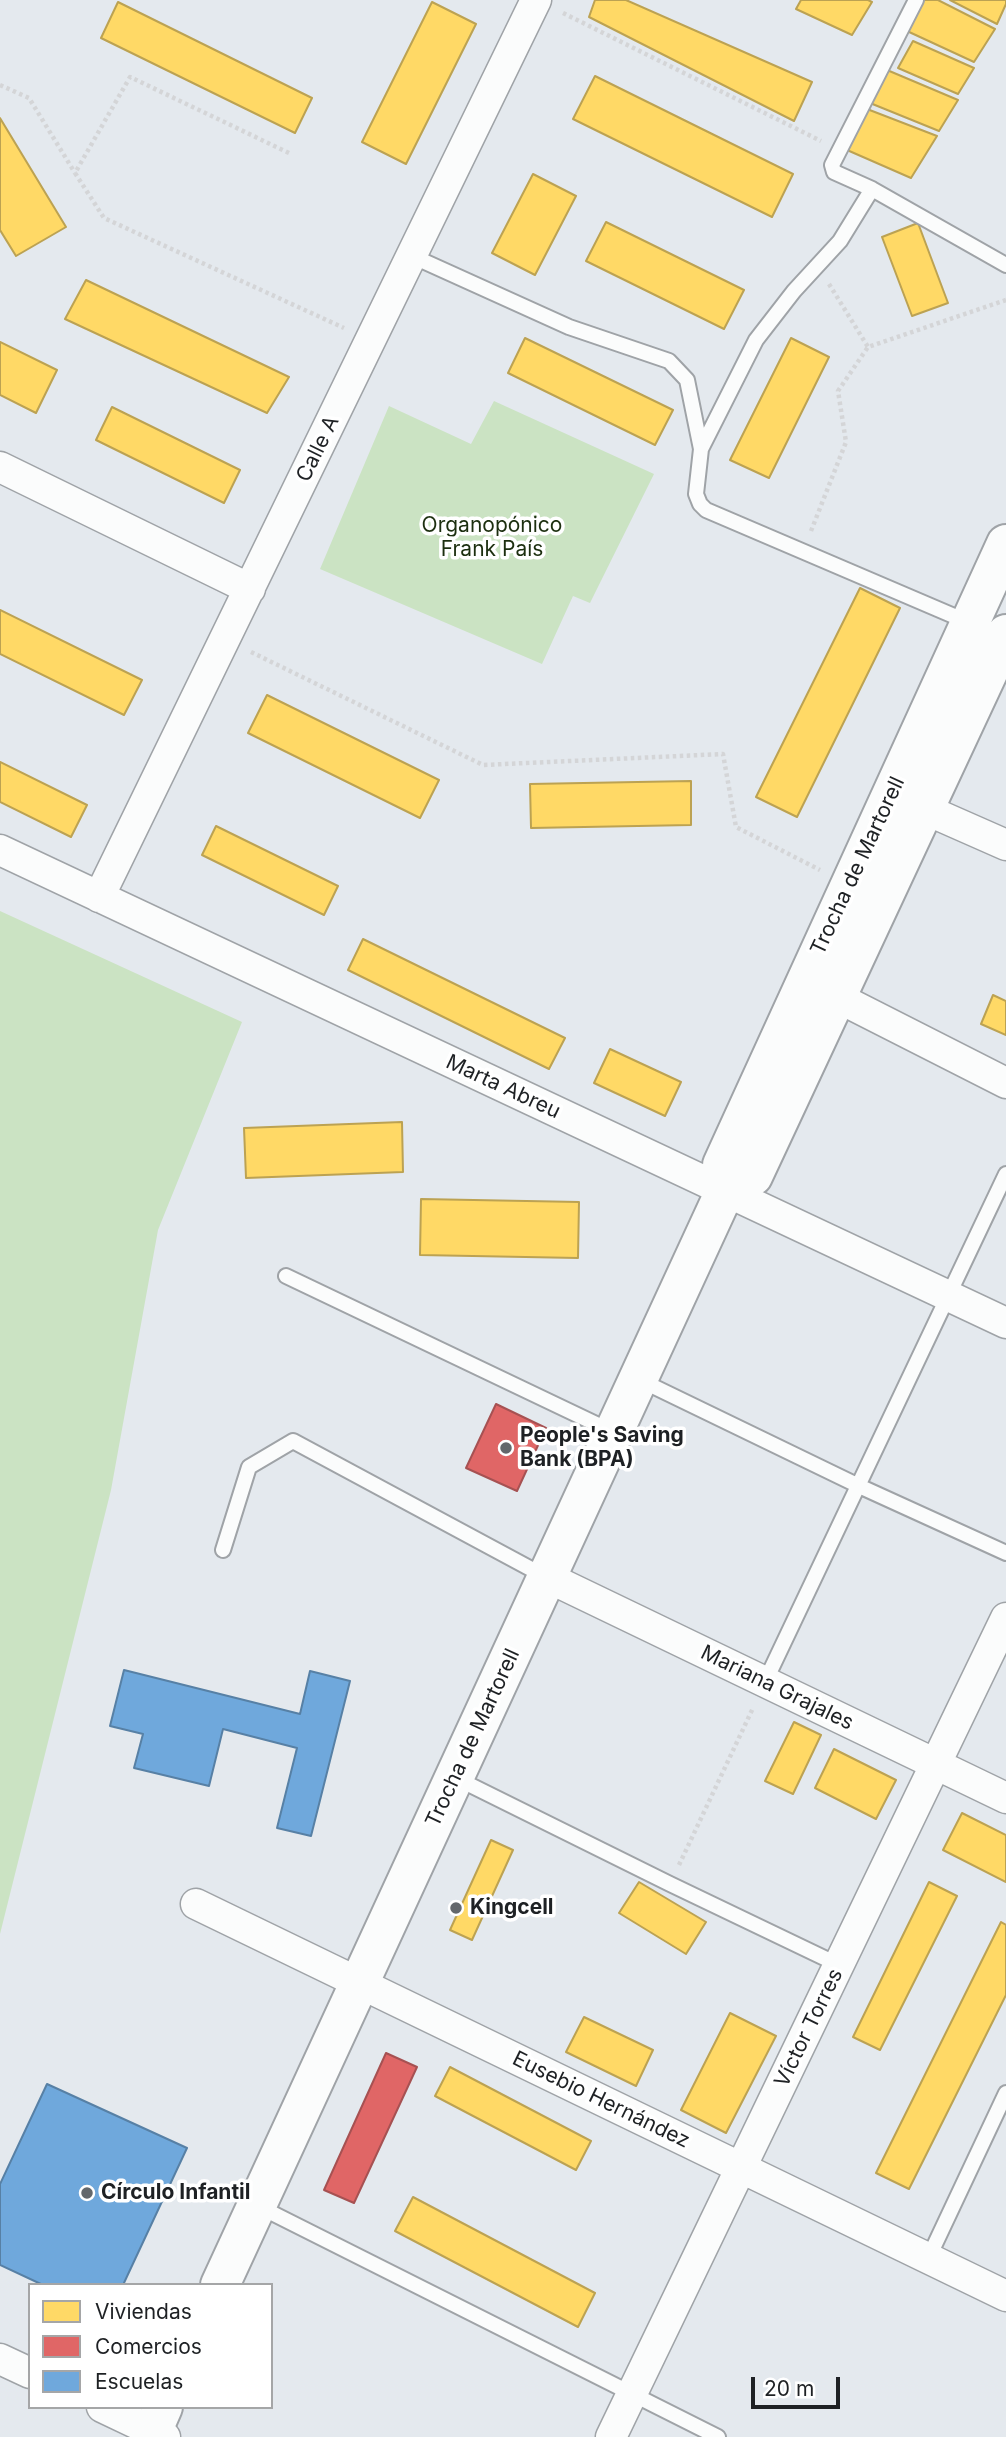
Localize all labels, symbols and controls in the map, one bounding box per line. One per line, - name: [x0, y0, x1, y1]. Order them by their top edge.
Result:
- street label: Calle A: [291, 412, 345, 486]
- park label: Organopónico Frank País: [422, 513, 562, 563]
- street label: Trocha de Martorell: [806, 773, 910, 959]
- street label: Marta Abreu: [442, 1050, 564, 1124]
- place label: People's Saving Bank (BPA): [520, 1423, 684, 1473]
- marker: People's Saving Bank (BPA): [498, 1440, 514, 1456]
- street label: Mariana Grajales: [697, 1640, 857, 1736]
- street label: Trocha de Martorell: [421, 1645, 525, 1831]
- place label: Kingcell: [470, 1895, 554, 1921]
- marker: Kingcell: [448, 1900, 464, 1916]
- street label: Víctor Torres: [770, 1965, 848, 2091]
- street label: Eusebio Hernández: [508, 2046, 694, 2154]
- place label: Círculo Infantil: [101, 2180, 250, 2206]
- marker: Círculo Infantil: [79, 2185, 95, 2201]
- legend: [28, 2283, 273, 2409]
- text: Viviendas: [95, 2299, 192, 2324]
- text: Comercios: [95, 2334, 202, 2359]
- scale bar: [754, 2364, 843, 2408]
- text: Escuelas: [95, 2369, 183, 2394]
- text: 20 m: [764, 2376, 814, 2401]

